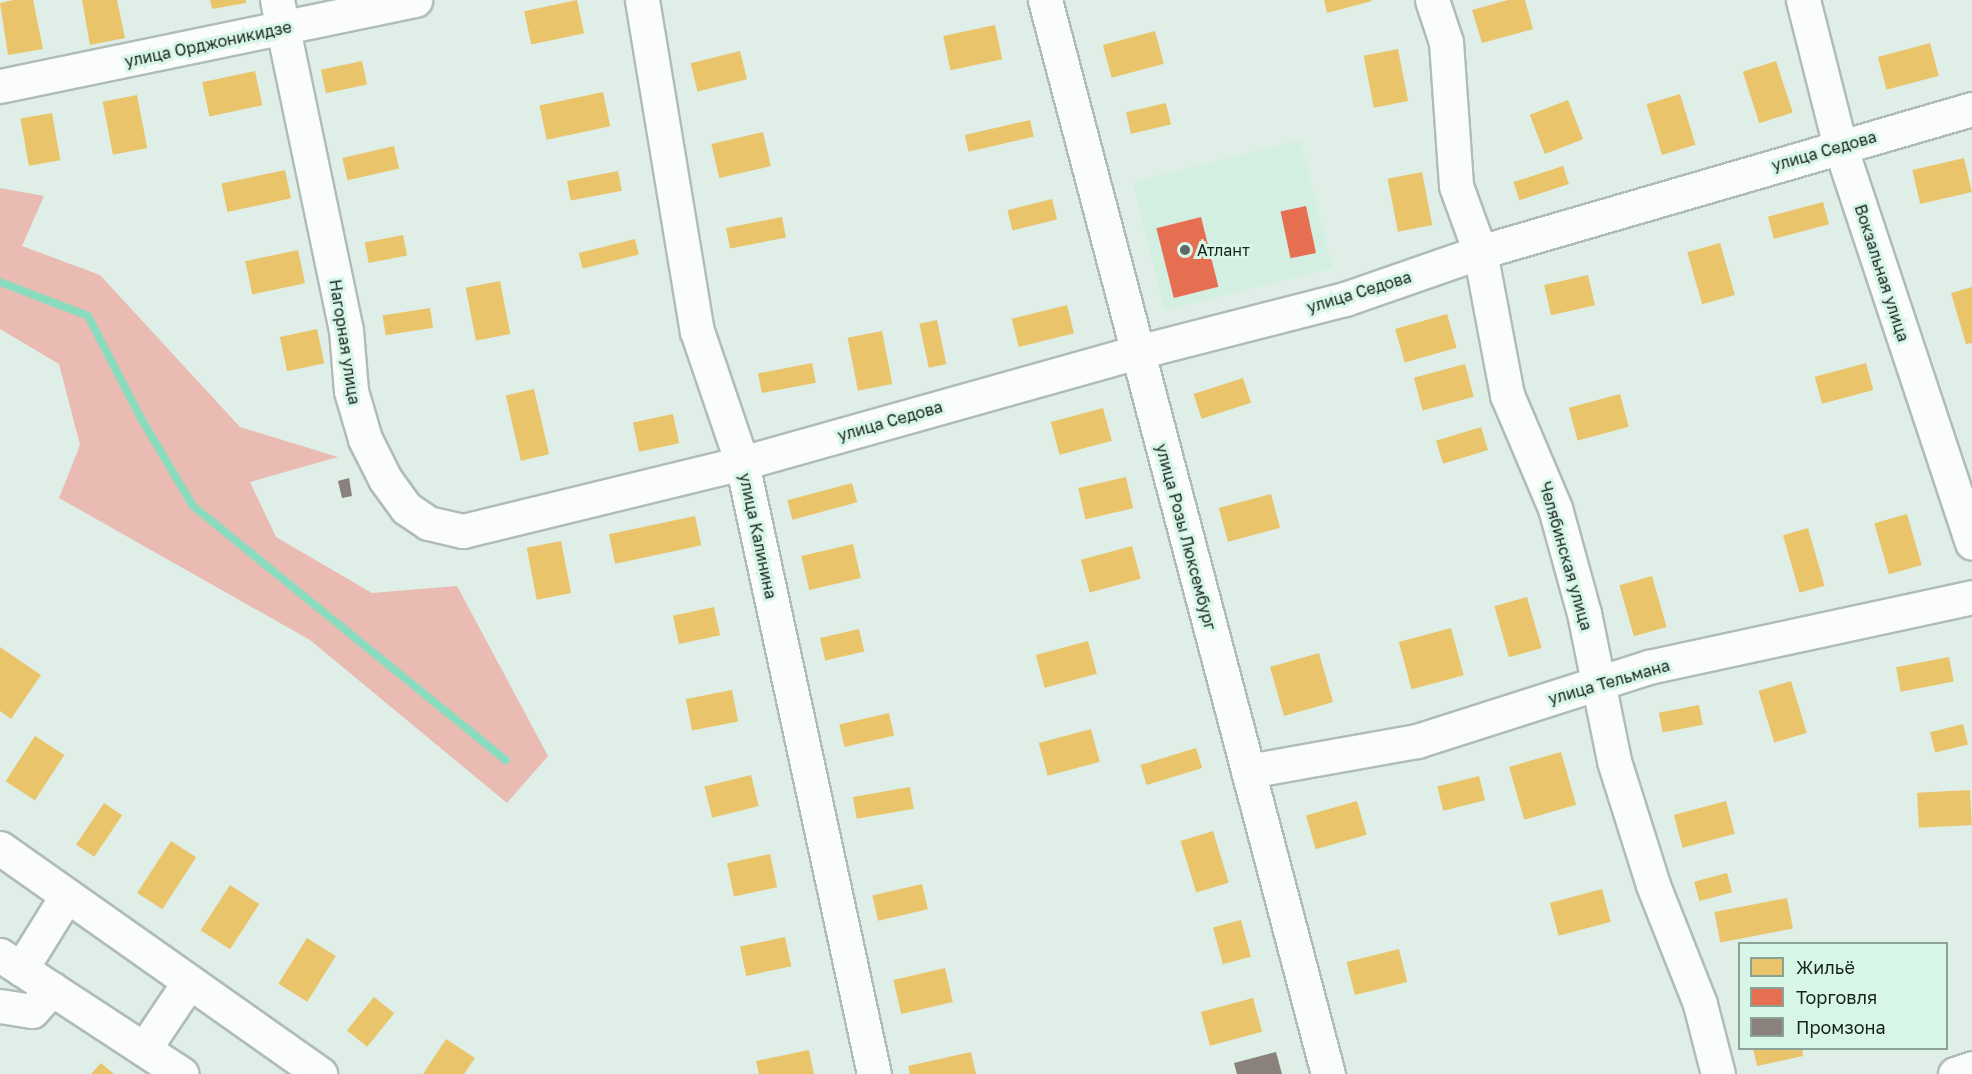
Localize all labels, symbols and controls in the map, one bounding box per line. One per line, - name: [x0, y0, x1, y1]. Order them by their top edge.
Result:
- street label: улица Орджоникидзе: [123, 17, 293, 71]
- street label: улица Седова: [1769, 127, 1879, 175]
- street label: Вокзальная улица: [1851, 202, 1913, 344]
- place label: Атлант: [1197, 240, 1250, 260]
- marker: Атлант: [1178, 243, 1192, 257]
- street label: улица Седова: [1304, 267, 1414, 317]
- street label: Нагорная улица: [326, 278, 364, 406]
- street label: улица Седова: [835, 397, 945, 445]
- street label: улица Розы Люксембург: [1152, 442, 1220, 632]
- street label: улица Калинина: [735, 471, 781, 601]
- street label: Челябинская улица: [1536, 479, 1596, 633]
- street label: улица Тельмана: [1546, 655, 1672, 709]
- legend: [1738, 942, 1948, 1050]
- text: Жильё: [1796, 956, 1855, 978]
- text: Торговля: [1796, 986, 1877, 1008]
- text: Промзона: [1796, 1016, 1886, 1038]

